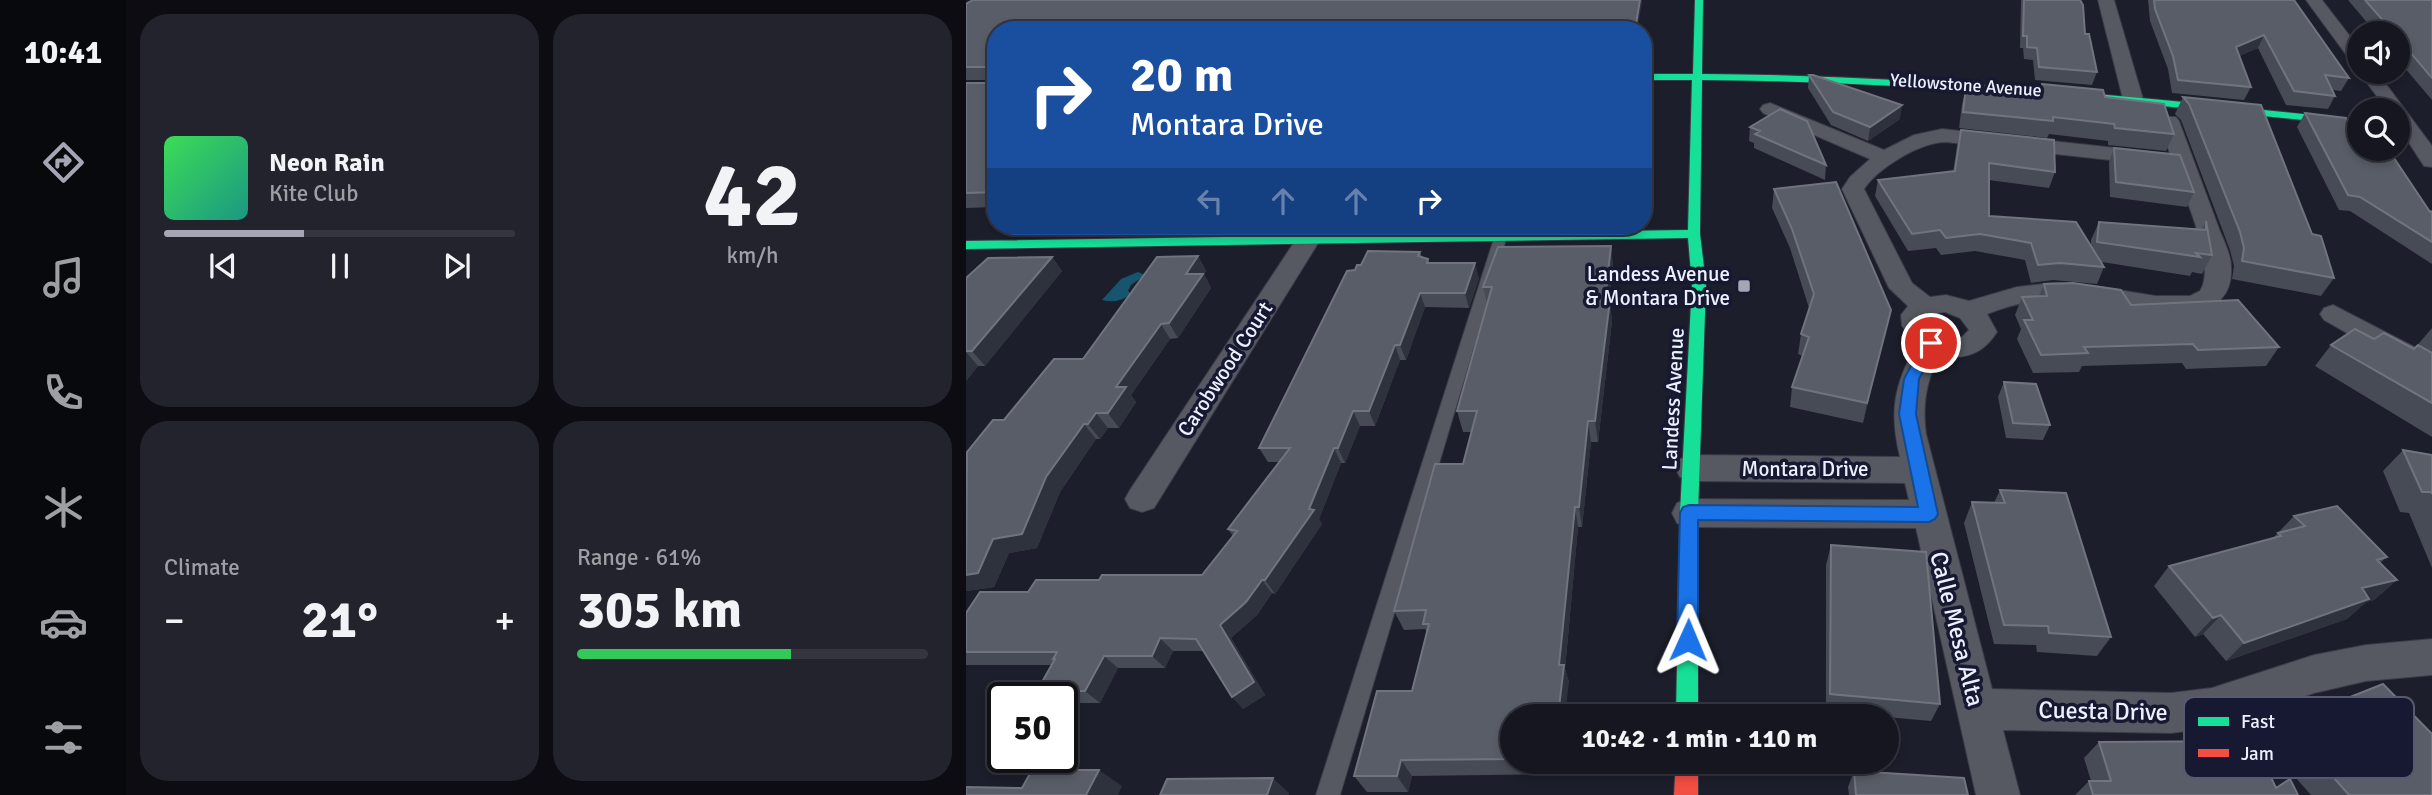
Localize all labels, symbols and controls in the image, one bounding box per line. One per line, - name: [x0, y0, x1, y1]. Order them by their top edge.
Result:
- map controls: [2347, 21, 2410, 161]
- button: sound: [2347, 21, 2410, 84]
- text: 10:41: [24, 33, 102, 72]
- text: 20 m: [1130, 45, 1233, 105]
- icon: right: [1015, 49, 1106, 140]
- street label: Yellowstone Avenue: [1889, 69, 2043, 101]
- button: search: [2347, 98, 2410, 161]
- text: Montara Drive: [1130, 105, 1324, 144]
- icon: directions: [39, 138, 88, 187]
- text: 42: [703, 139, 802, 252]
- text: Neon Rain: [269, 147, 385, 179]
- text: Kite Club: [269, 179, 358, 208]
- icon: left: [1191, 182, 1229, 220]
- icon: ahead: [1264, 182, 1302, 220]
- icon: ahead: [1337, 182, 1375, 220]
- icon: right: [1410, 182, 1448, 220]
- text: km/h: [726, 241, 779, 270]
- icon: previous: [204, 247, 242, 285]
- icon: pause: [321, 247, 359, 285]
- icon: next: [438, 247, 476, 285]
- icon: music: [39, 253, 88, 302]
- place label: Landess Avenue & Montara Drive: [1585, 261, 1730, 311]
- marker: Landess Avenue & Montara Drive: [1736, 278, 1752, 294]
- street label: Carobwood Court: [1172, 297, 1278, 441]
- pin: [1901, 313, 1961, 373]
- icon: arrive: [1912, 324, 1950, 362]
- street label: Landess Avenue: [1656, 327, 1690, 471]
- icon: phone: [39, 368, 88, 417]
- street label: Montara Drive: [1741, 456, 1869, 482]
- icon: climate: [39, 483, 88, 532]
- text: Range · 61%: [577, 543, 701, 572]
- street label: Calle Mesa Alta: [1923, 549, 1991, 709]
- text: Climate: [164, 553, 240, 582]
- text: 305 km: [577, 578, 742, 642]
- text: 21°: [301, 588, 378, 652]
- text: −: [164, 597, 185, 644]
- text: +: [494, 597, 515, 644]
- icon: car: [39, 598, 88, 647]
- position arrow: [1651, 603, 1725, 677]
- speed limit sign: 50: [987, 682, 1078, 773]
- street label: Cuesta Drive: [2038, 695, 2168, 727]
- legend: [2184, 697, 2414, 778]
- text: Fast: [2241, 710, 2275, 734]
- icon: filters: [39, 713, 88, 762]
- text: 10:42 · 1 min · 110 m: [1582, 723, 1817, 755]
- text: Jam: [2241, 742, 2274, 766]

